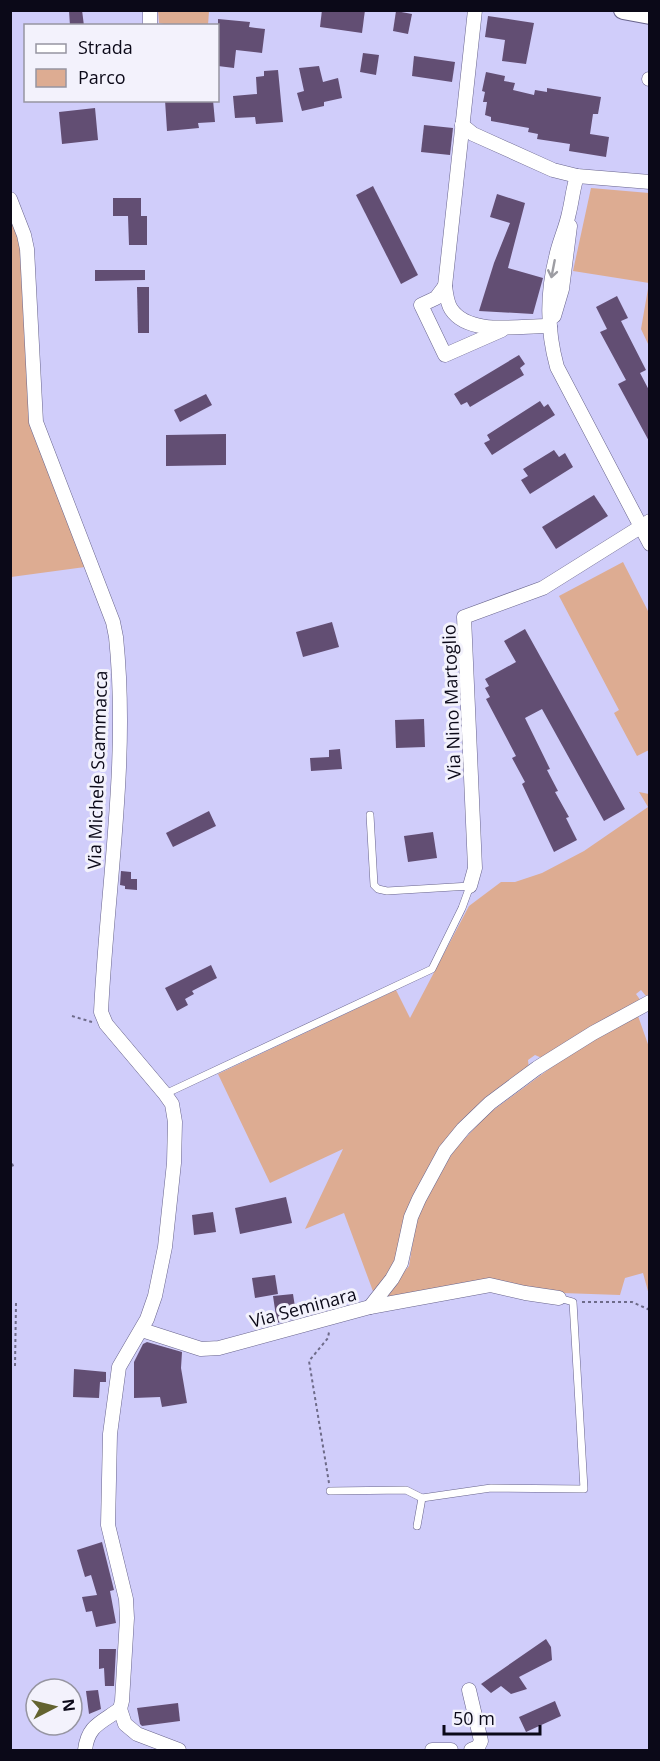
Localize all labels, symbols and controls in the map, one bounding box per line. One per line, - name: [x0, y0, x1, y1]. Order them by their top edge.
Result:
- legend: [24, 24, 219, 102]
- text: Strada: [78, 35, 133, 59]
- text: Parco: [78, 65, 126, 89]
- one-way arrow: [547, 259, 558, 278]
- street label: Via Nino Martoglio: [436, 624, 466, 780]
- street label: Via Michele Scammacca: [82, 670, 112, 870]
- street label: Via Seminara: [247, 1281, 359, 1333]
- north arrow: [24, 1677, 84, 1737]
- text: N: [57, 1697, 81, 1713]
- scale bar: [444, 1698, 540, 1736]
- text: 50 m: [453, 1706, 495, 1730]

